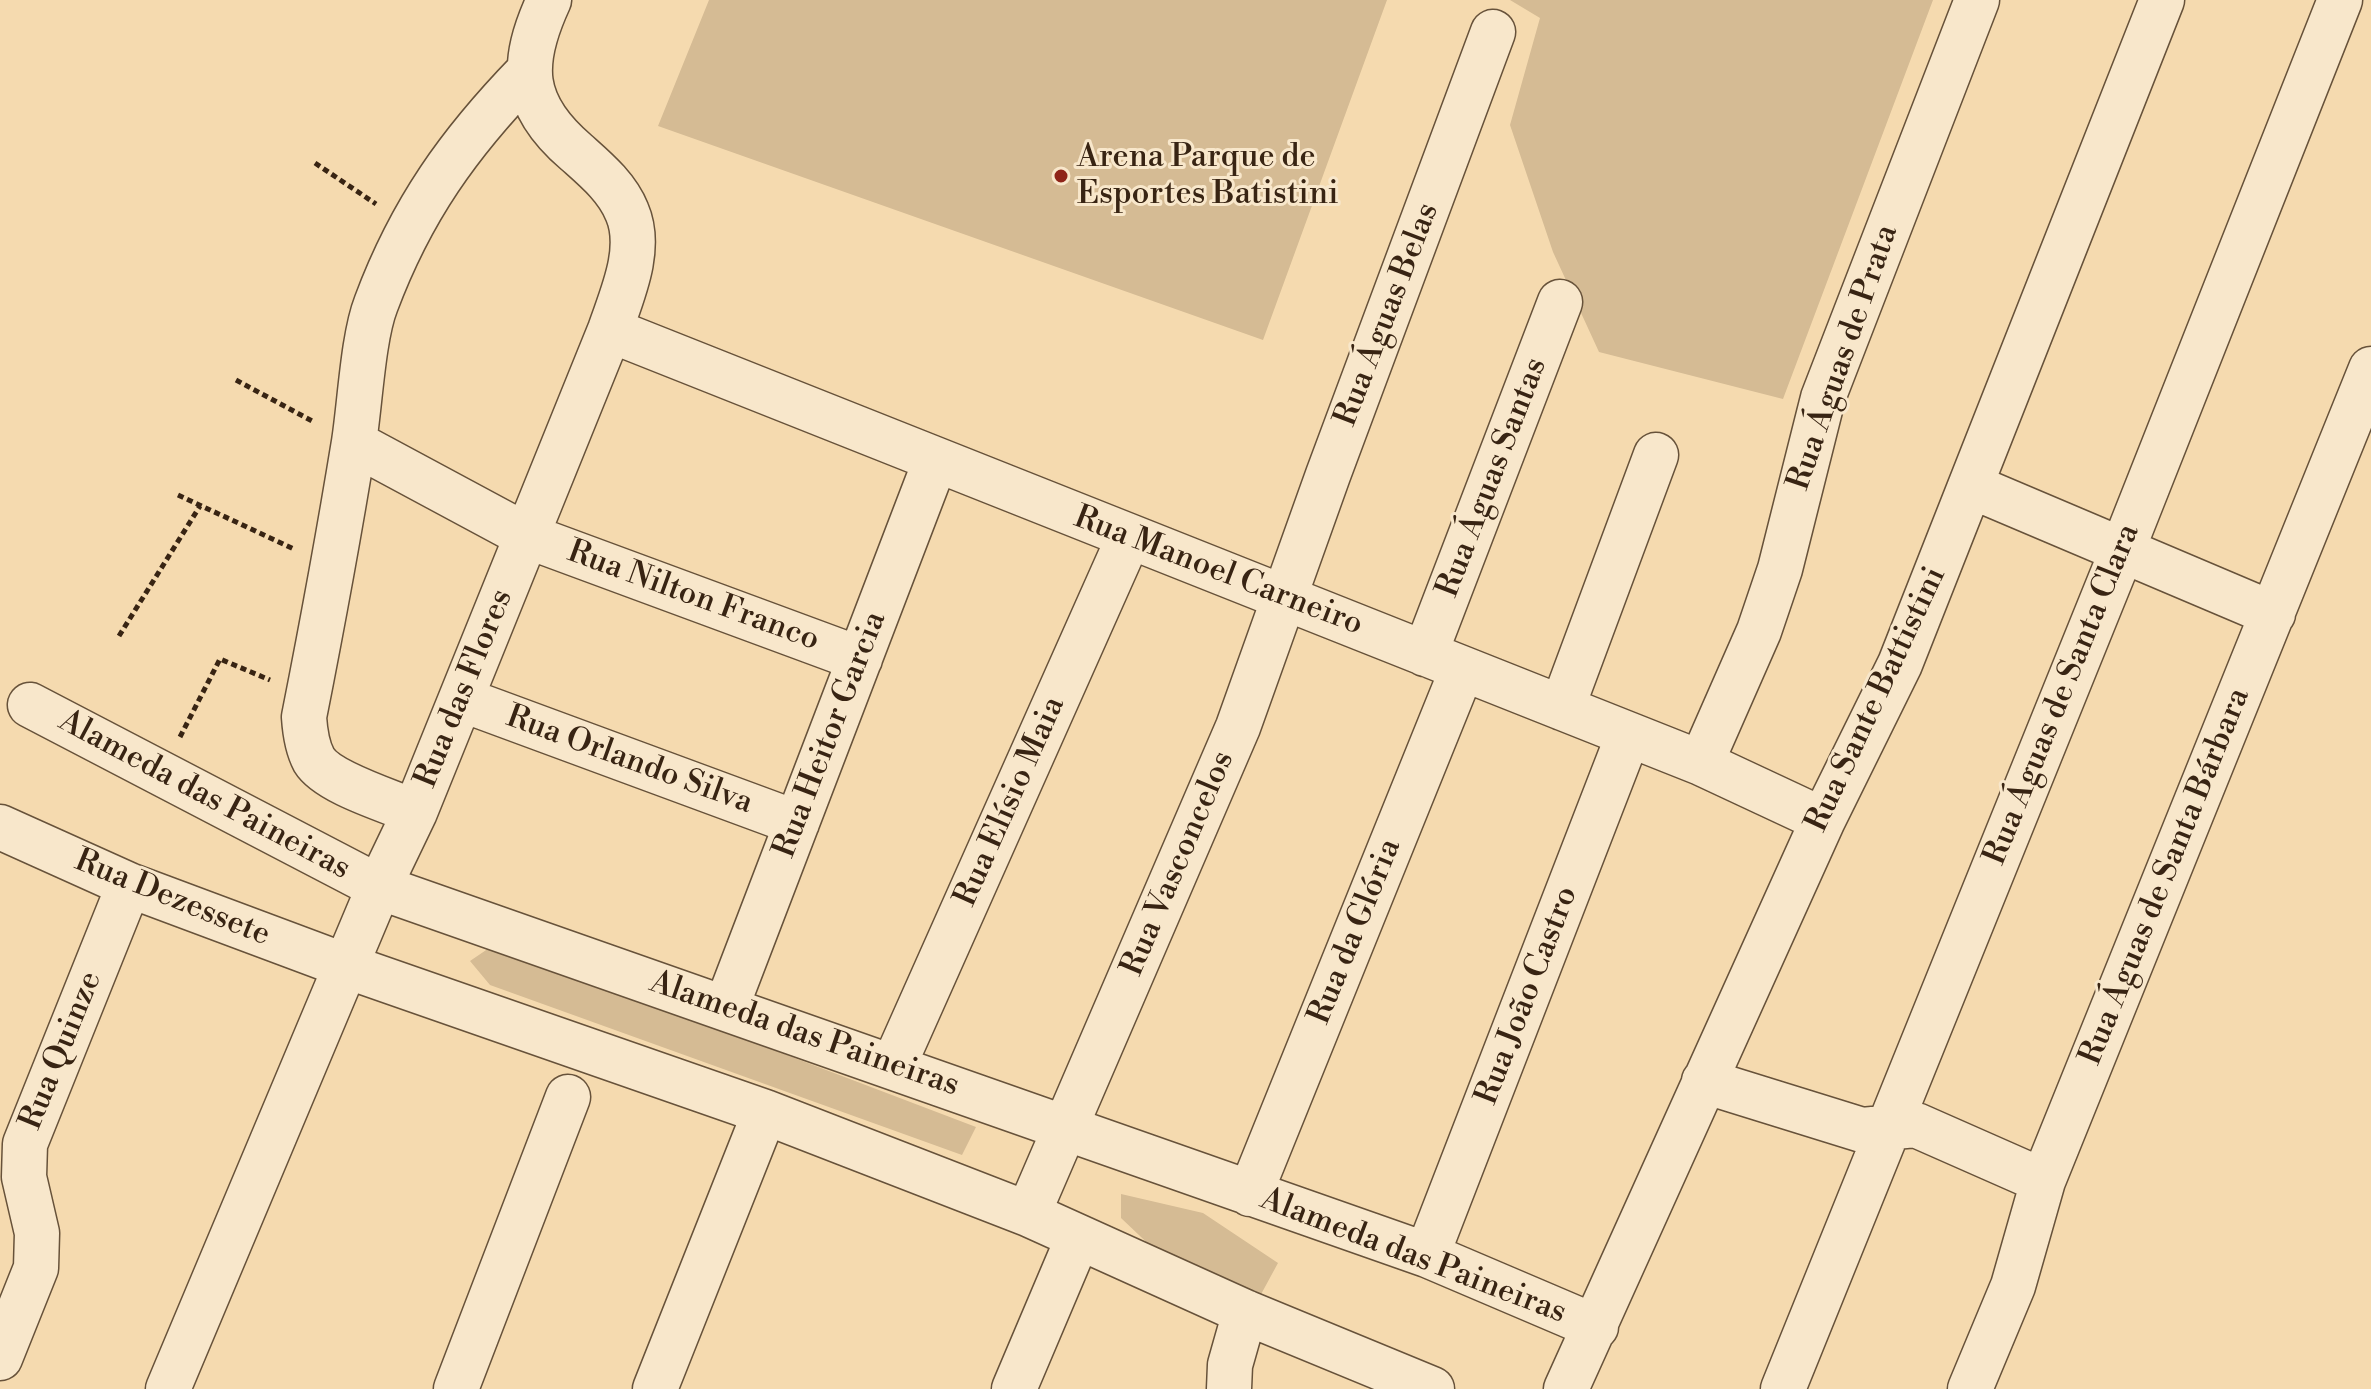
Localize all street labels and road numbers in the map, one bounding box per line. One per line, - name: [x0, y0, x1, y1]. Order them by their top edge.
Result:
- street label: Rua Águas Belas: [1328, 198, 1448, 432]
- street label: Rua Águas de Prata: [1781, 220, 1907, 496]
- street label: Rua Águas Santas: [1430, 353, 1556, 603]
- street label: Rua Manoel Carneiro: [1068, 499, 1368, 645]
- street label: Rua Águas de Santa Clara: [1977, 519, 2149, 871]
- street label: Rua Nilton Franco: [562, 534, 824, 660]
- street label: Rua Sante Battistini: [1799, 561, 1955, 839]
- street label: Rua das Flores: [408, 584, 522, 794]
- street label: Rua Heitor Garcia: [766, 606, 896, 864]
- street label: Rua Águas de Santa Bárbara: [2073, 683, 2259, 1071]
- street label: Rua Elísio Maia: [948, 691, 1074, 913]
- street label: Rua Orlando Silva: [500, 699, 758, 823]
- street label: Alameda das Paineiras: [52, 703, 356, 889]
- street label: Rua Vasconcelos: [1114, 746, 1244, 982]
- street label: Rua da Glória: [1301, 834, 1411, 1030]
- street label: Rua Dezessete: [69, 842, 275, 956]
- street label: Rua João Castro: [1469, 881, 1587, 1111]
- street label: Alameda das Paineiras: [644, 964, 964, 1106]
- street label: Rua Quinze: [13, 966, 111, 1136]
- street label: Alameda das Paineiras: [1255, 1181, 1571, 1333]

